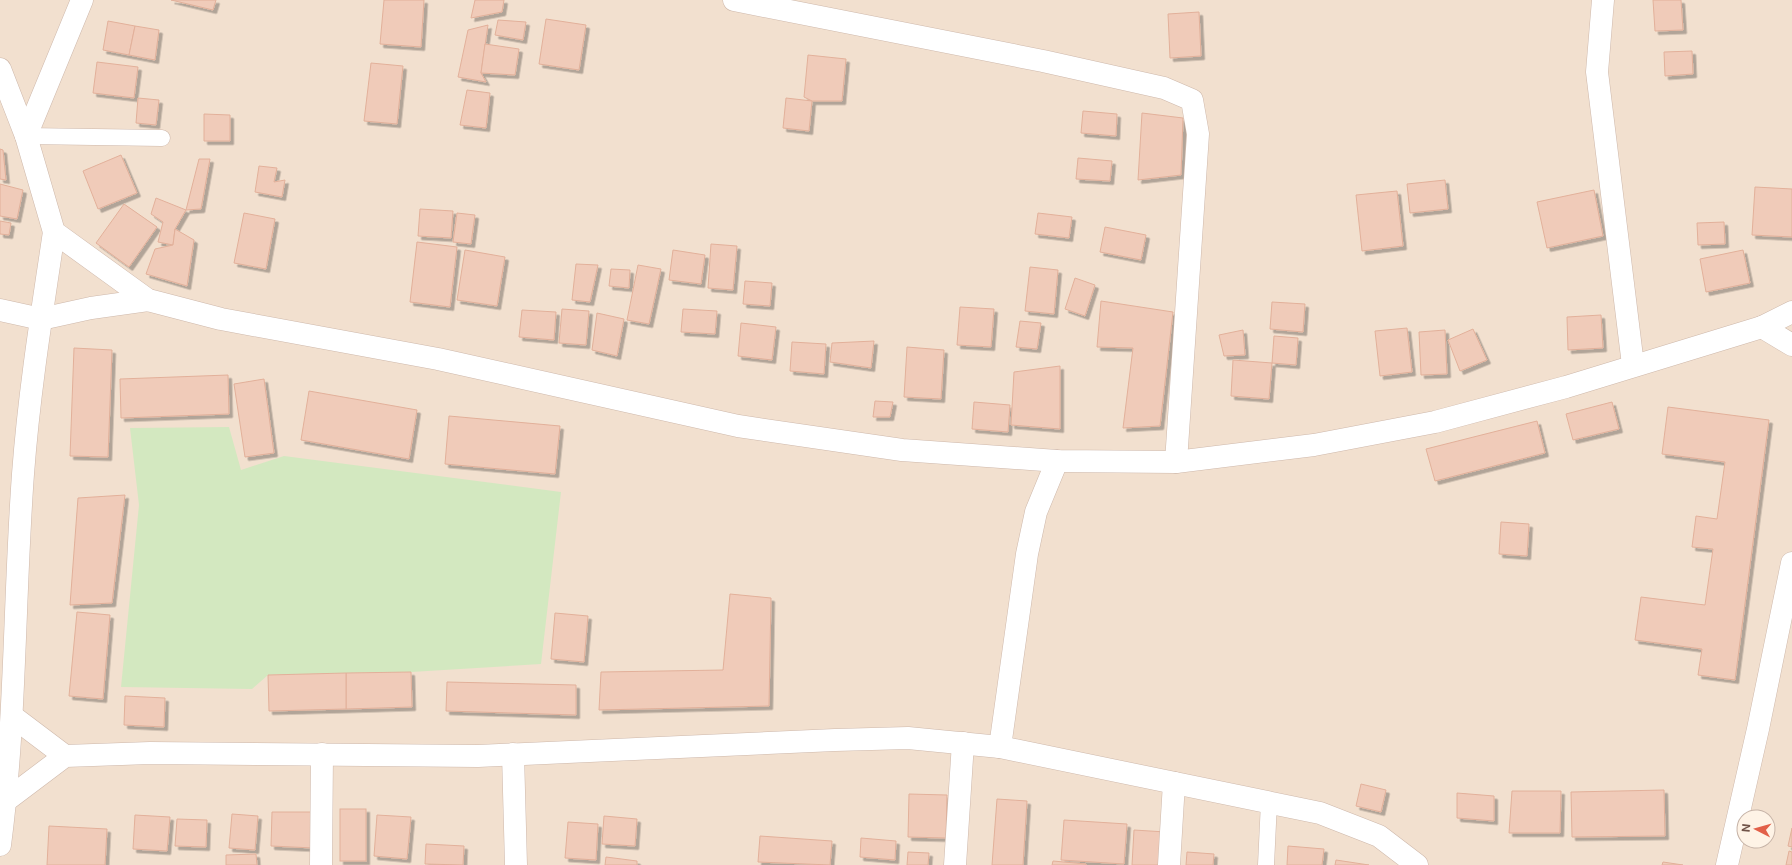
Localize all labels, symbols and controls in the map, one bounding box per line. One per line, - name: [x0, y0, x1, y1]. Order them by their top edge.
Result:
- north arrow: [1736, 809, 1776, 849]
- text: N: [1739, 823, 1753, 833]

